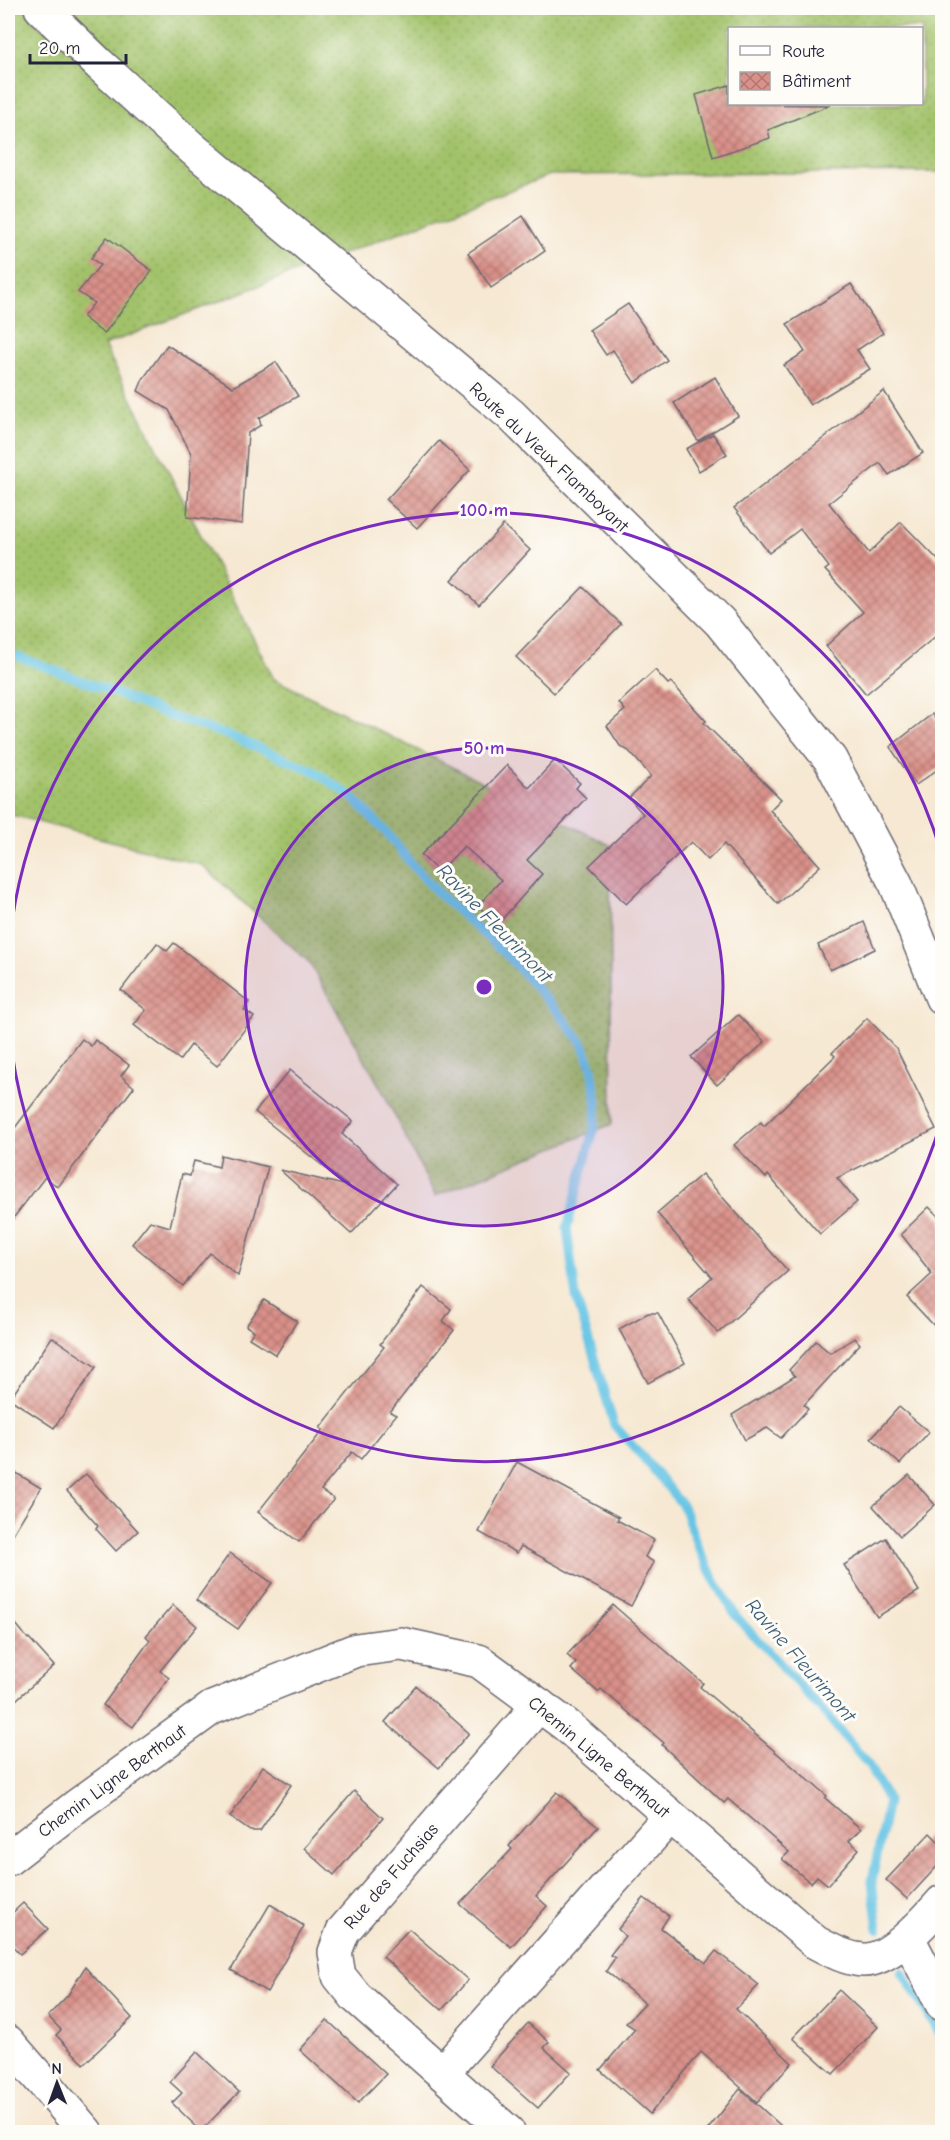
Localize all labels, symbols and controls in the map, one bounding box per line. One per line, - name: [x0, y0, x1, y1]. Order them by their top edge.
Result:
- scale bar: [30, 27, 126, 65]
- legend: [728, 27, 923, 105]
- text: 20 m: [39, 38, 80, 59]
- text: Route: [782, 41, 825, 62]
- text: Bâtiment: [782, 71, 852, 92]
- street label: Route du Vieux Flamboyant: [465, 378, 633, 537]
- text: 100 m: [460, 500, 508, 521]
- text: 50 m: [464, 738, 504, 759]
- water label: Ravine Fleurimont: [432, 859, 558, 989]
- centre of rings: [474, 977, 494, 997]
- water label: Ravine Fleurimont: [741, 1594, 862, 1728]
- street label: Chemin Ligne Berthaut: [524, 1692, 674, 1823]
- street label: Chemin Ligne Berthaut: [34, 1720, 191, 1842]
- street label: Rue des Fuchsias: [340, 1819, 443, 1934]
- north arrow: [27, 2053, 87, 2113]
- text: N: [51, 2060, 62, 2078]

